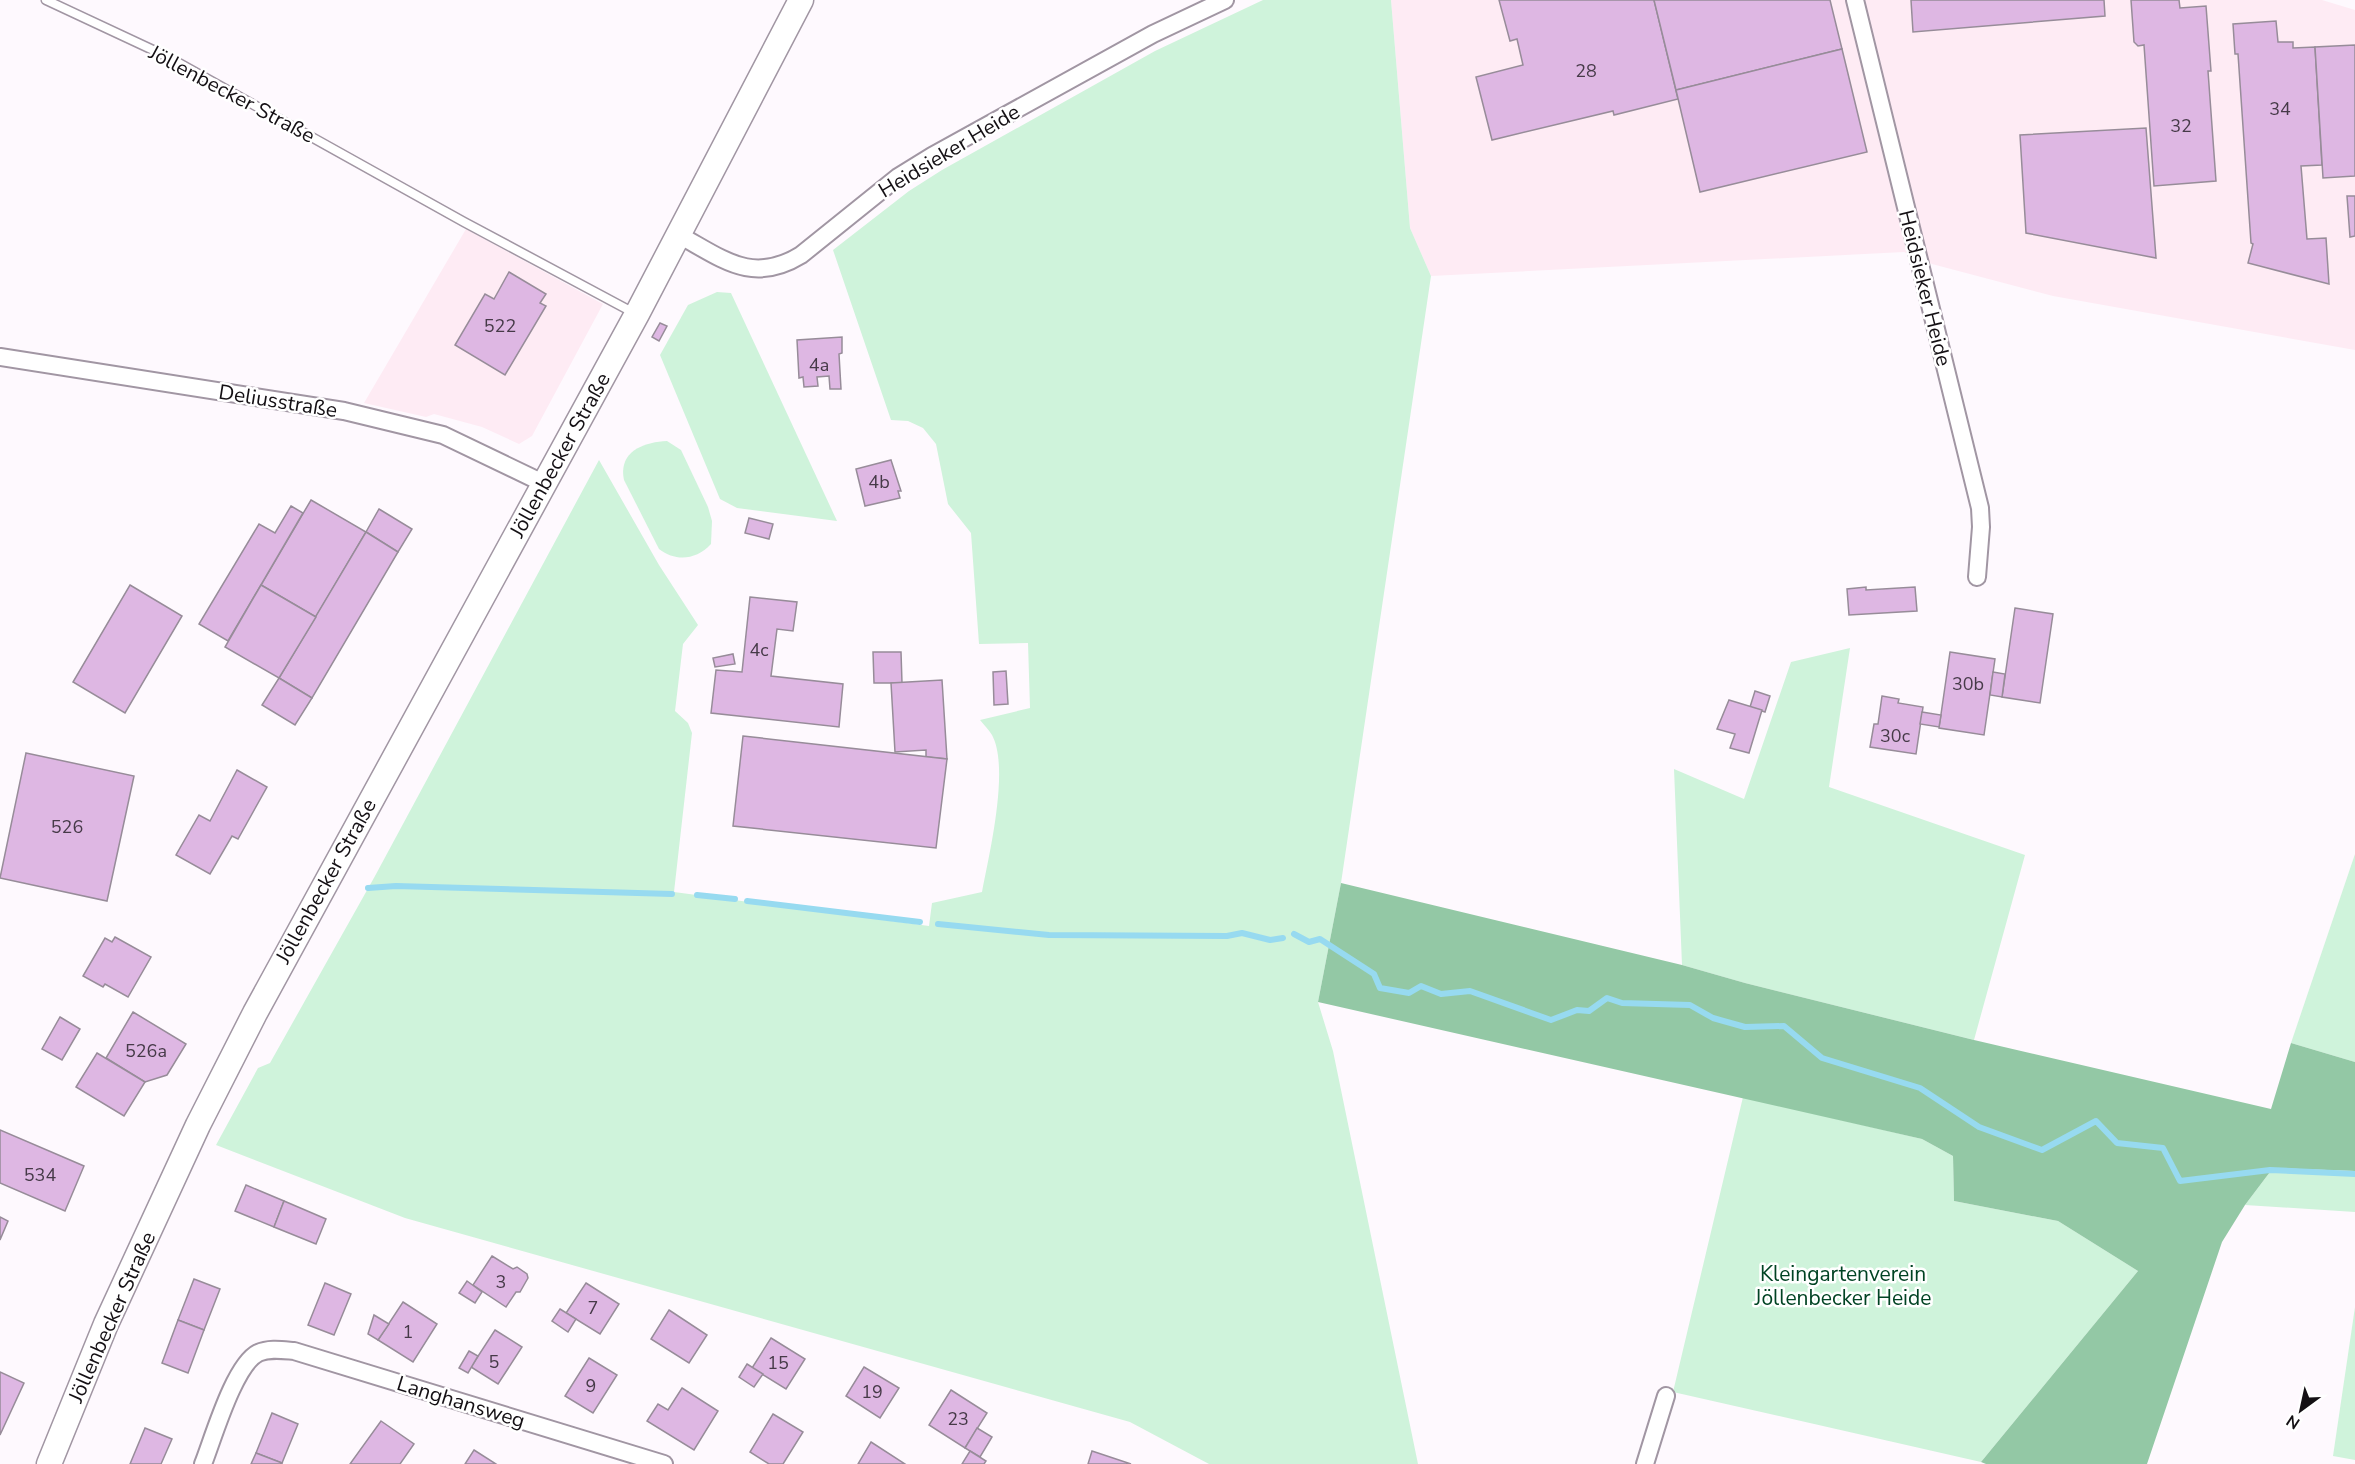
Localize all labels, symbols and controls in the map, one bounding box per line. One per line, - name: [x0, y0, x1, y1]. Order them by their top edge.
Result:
- street label: Jöllenbecker Straße: [143, 38, 320, 150]
- house number: 28: [1575, 59, 1597, 83]
- house number: 34: [2269, 97, 2291, 121]
- street label: Heidsieker Heide: [873, 98, 1025, 204]
- house number: 32: [2170, 114, 2192, 138]
- street label: Heidsieker Heide: [1892, 207, 1958, 369]
- house number: 522: [484, 314, 516, 338]
- house number: 4a: [809, 353, 829, 377]
- street label: Jöllenbecker Straße: [503, 368, 617, 543]
- street label: Deliusstraße: [217, 378, 339, 424]
- house number: 4b: [868, 470, 890, 494]
- house number: 4c: [749, 638, 769, 662]
- house number: 30b: [1952, 672, 1984, 696]
- house number: 30c: [1880, 724, 1910, 748]
- street label: Jöllenbecker Straße: [269, 794, 383, 969]
- house number: 526: [51, 815, 83, 839]
- house number: 526a: [125, 1039, 167, 1063]
- house number: 534: [24, 1163, 56, 1187]
- street label: Jöllenbecker Straße: [61, 1227, 162, 1408]
- park label: Kleingartenverein Jöllenbecker Heide: [1754, 1260, 1931, 1312]
- house number: 3: [496, 1270, 506, 1294]
- house number: 7: [588, 1296, 598, 1320]
- house number: 1: [403, 1320, 413, 1344]
- house number: 5: [489, 1350, 499, 1374]
- house number: 15: [767, 1351, 789, 1375]
- street label: Langhansweg: [393, 1369, 529, 1435]
- house number: 9: [586, 1374, 596, 1398]
- house number: 19: [861, 1380, 883, 1404]
- north arrow: [2271, 1380, 2331, 1440]
- house number: 23: [947, 1407, 969, 1431]
- text: N: [2282, 1409, 2304, 1434]

